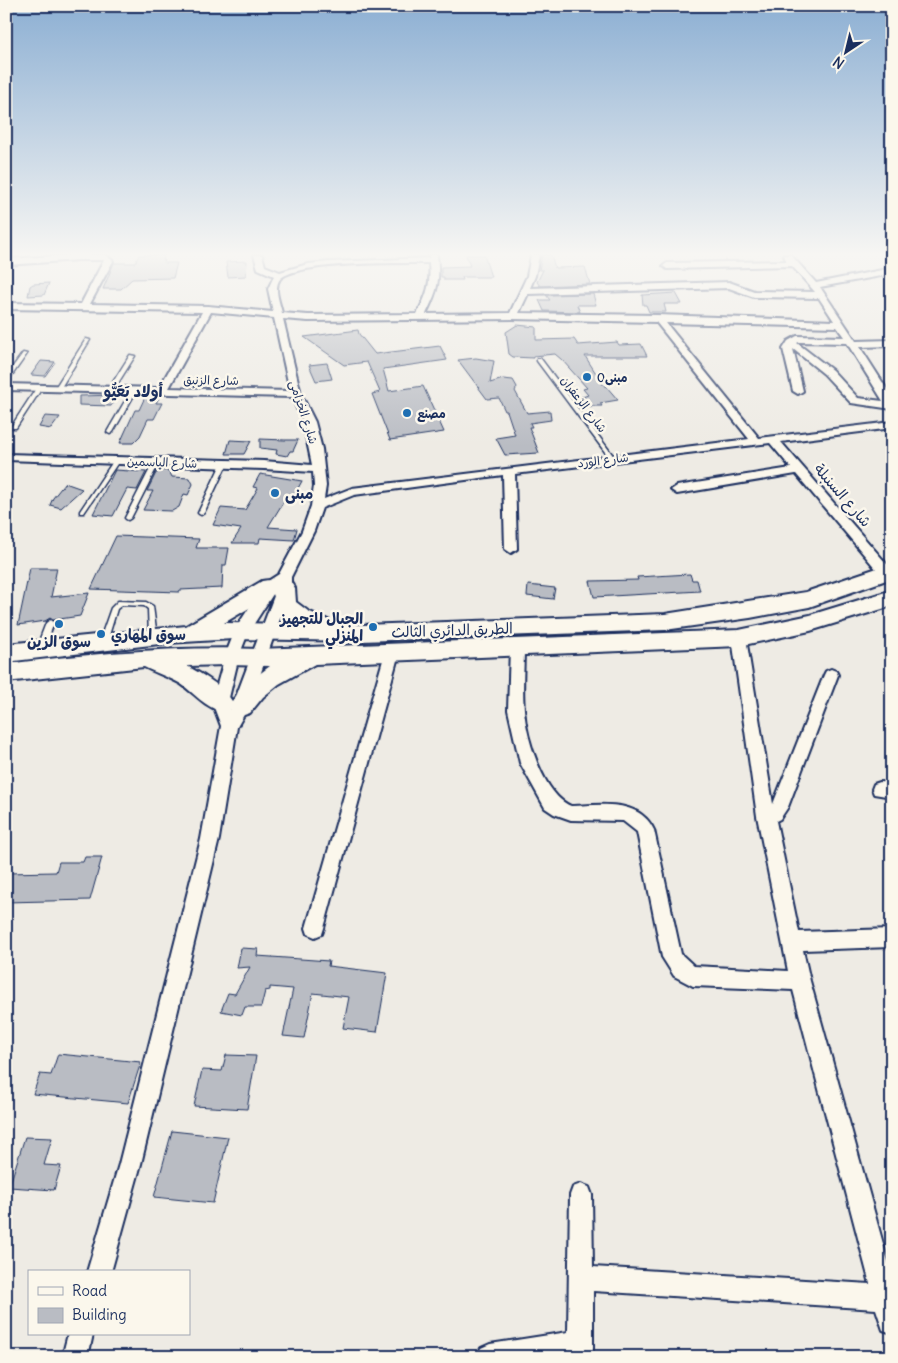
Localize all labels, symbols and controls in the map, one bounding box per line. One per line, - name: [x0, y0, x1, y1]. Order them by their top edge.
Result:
- north arrow: [820, 28, 870, 78]
- text: N: [829, 52, 848, 73]
- place label: مبنى0: [597, 370, 628, 386]
- marker: مبنى0: [581, 371, 593, 383]
- street label: شارع الزنبق: [183, 372, 239, 390]
- street label: شارع الزعفران: [556, 373, 610, 436]
- street label: شارع الخزامى: [285, 378, 321, 446]
- district label: أولاد بَعَيُّو: [102, 381, 164, 402]
- place label: مصنع: [417, 406, 446, 423]
- marker: مصنع: [401, 407, 413, 419]
- street label: شارع الورد: [577, 449, 630, 473]
- street label: شارع الياسمين: [126, 453, 197, 473]
- street label: شارع السنبلة: [809, 459, 876, 531]
- place label: مبنى: [285, 484, 313, 504]
- marker: مبنى: [269, 487, 281, 499]
- place label: الجبال للتجهيز المنزلي: [278, 609, 363, 650]
- marker: سوق الزين: [53, 618, 65, 630]
- street label: الطريق الدائري الثالث: [391, 618, 513, 644]
- marker: الجبال للتجهيز المنزلي: [367, 621, 379, 633]
- place label: سوق المهاري: [111, 625, 186, 647]
- marker: سوق المهاري: [95, 628, 107, 640]
- place label: سوق الزين: [27, 632, 91, 652]
- legend: [28, 1270, 190, 1336]
- text: Road: [72, 1281, 107, 1300]
- text: Building: [72, 1305, 127, 1324]

